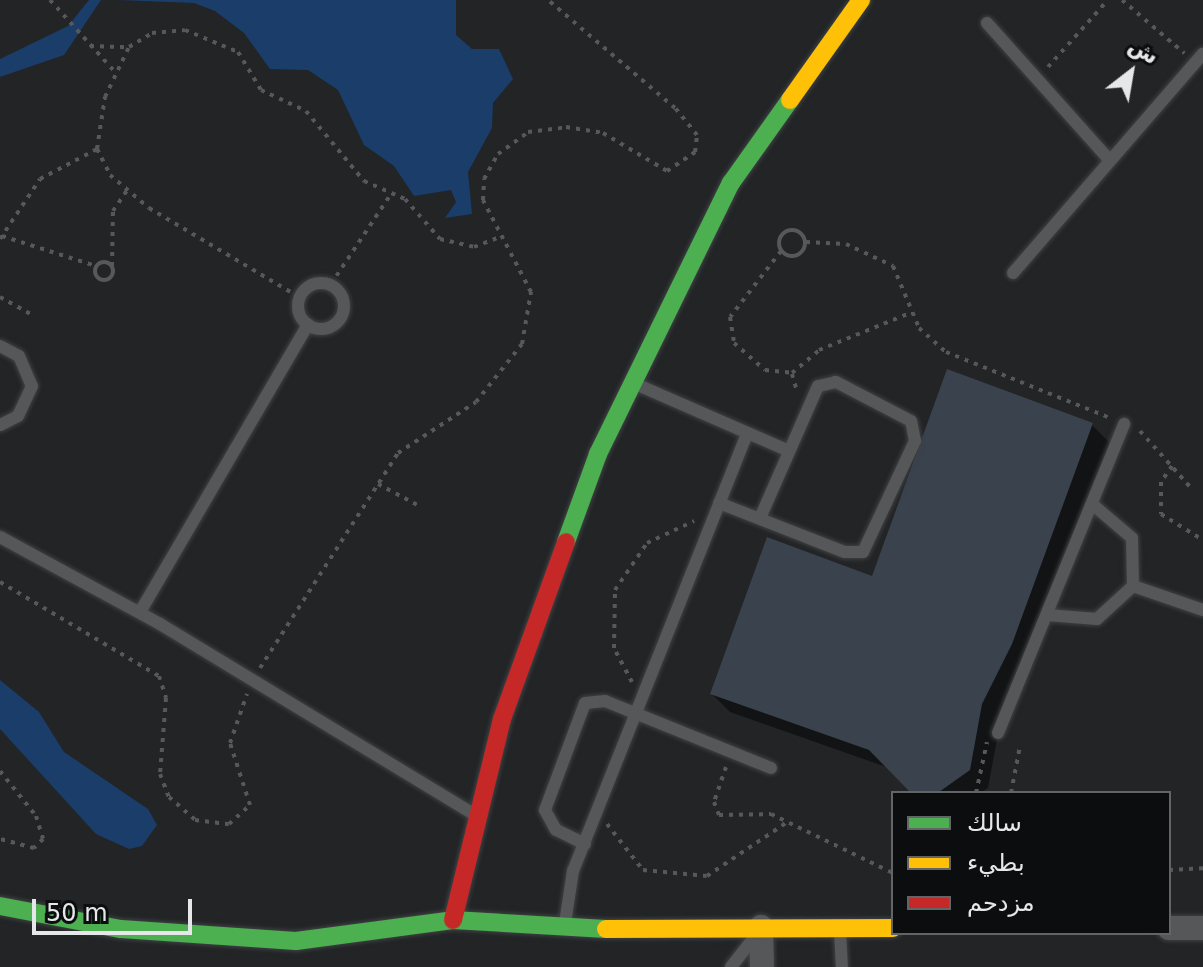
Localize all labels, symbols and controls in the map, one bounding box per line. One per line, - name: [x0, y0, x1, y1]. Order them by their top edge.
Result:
- north arrow: [1091, 32, 1171, 112]
- text: ش: [1124, 32, 1163, 70]
- legend: [891, 791, 1171, 935]
- text: سالك: [967, 809, 1022, 837]
- text: بطيء: [967, 849, 1025, 877]
- scale bar: [36, 883, 196, 933]
- text: مزدحم: [967, 889, 1035, 917]
- text: 50 m: [46, 899, 108, 927]

